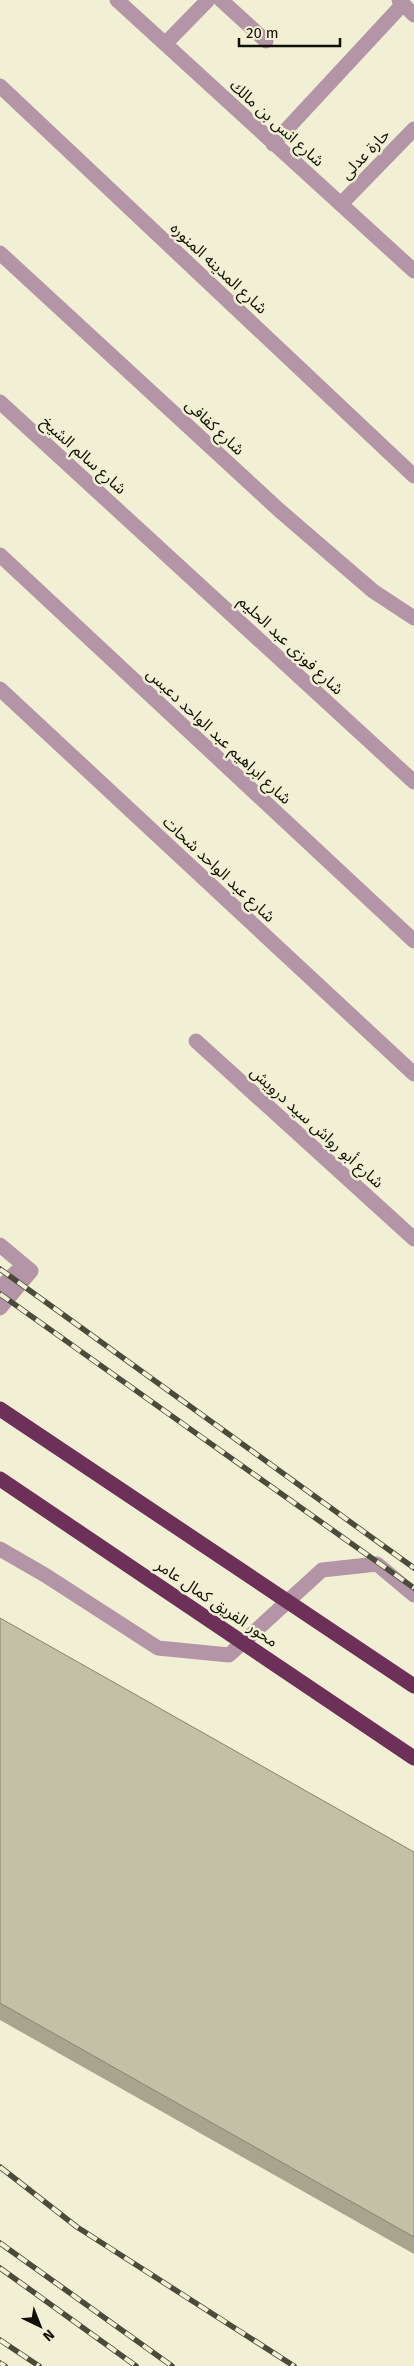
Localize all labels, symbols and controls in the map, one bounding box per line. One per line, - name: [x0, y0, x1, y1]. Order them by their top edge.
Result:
- scale bar: [239, 15, 340, 47]
- text: 20 m: [246, 24, 279, 42]
- street label: شارع انس بن مالك: [224, 76, 328, 173]
- street label: حارة عدلى: [336, 125, 394, 183]
- street label: شارع المدينه المنوره: [165, 218, 271, 320]
- street label: شارع كفافى: [180, 395, 248, 461]
- street label: شارع سالم الشيخ: [36, 412, 130, 500]
- street label: شارع فوزى عبد الحليم: [233, 591, 347, 701]
- street label: شارع ابراهيم عبد الواحد دعبس: [141, 664, 295, 810]
- street label: شارع عبد الواحد شحات: [157, 812, 279, 928]
- street label: شارع أبو رواش سيد درويش: [244, 1062, 388, 1194]
- street label: محور الفريق كمال عامر: [151, 1555, 282, 1652]
- north arrow: [15, 2301, 65, 2351]
- text: N: [39, 2326, 58, 2345]

